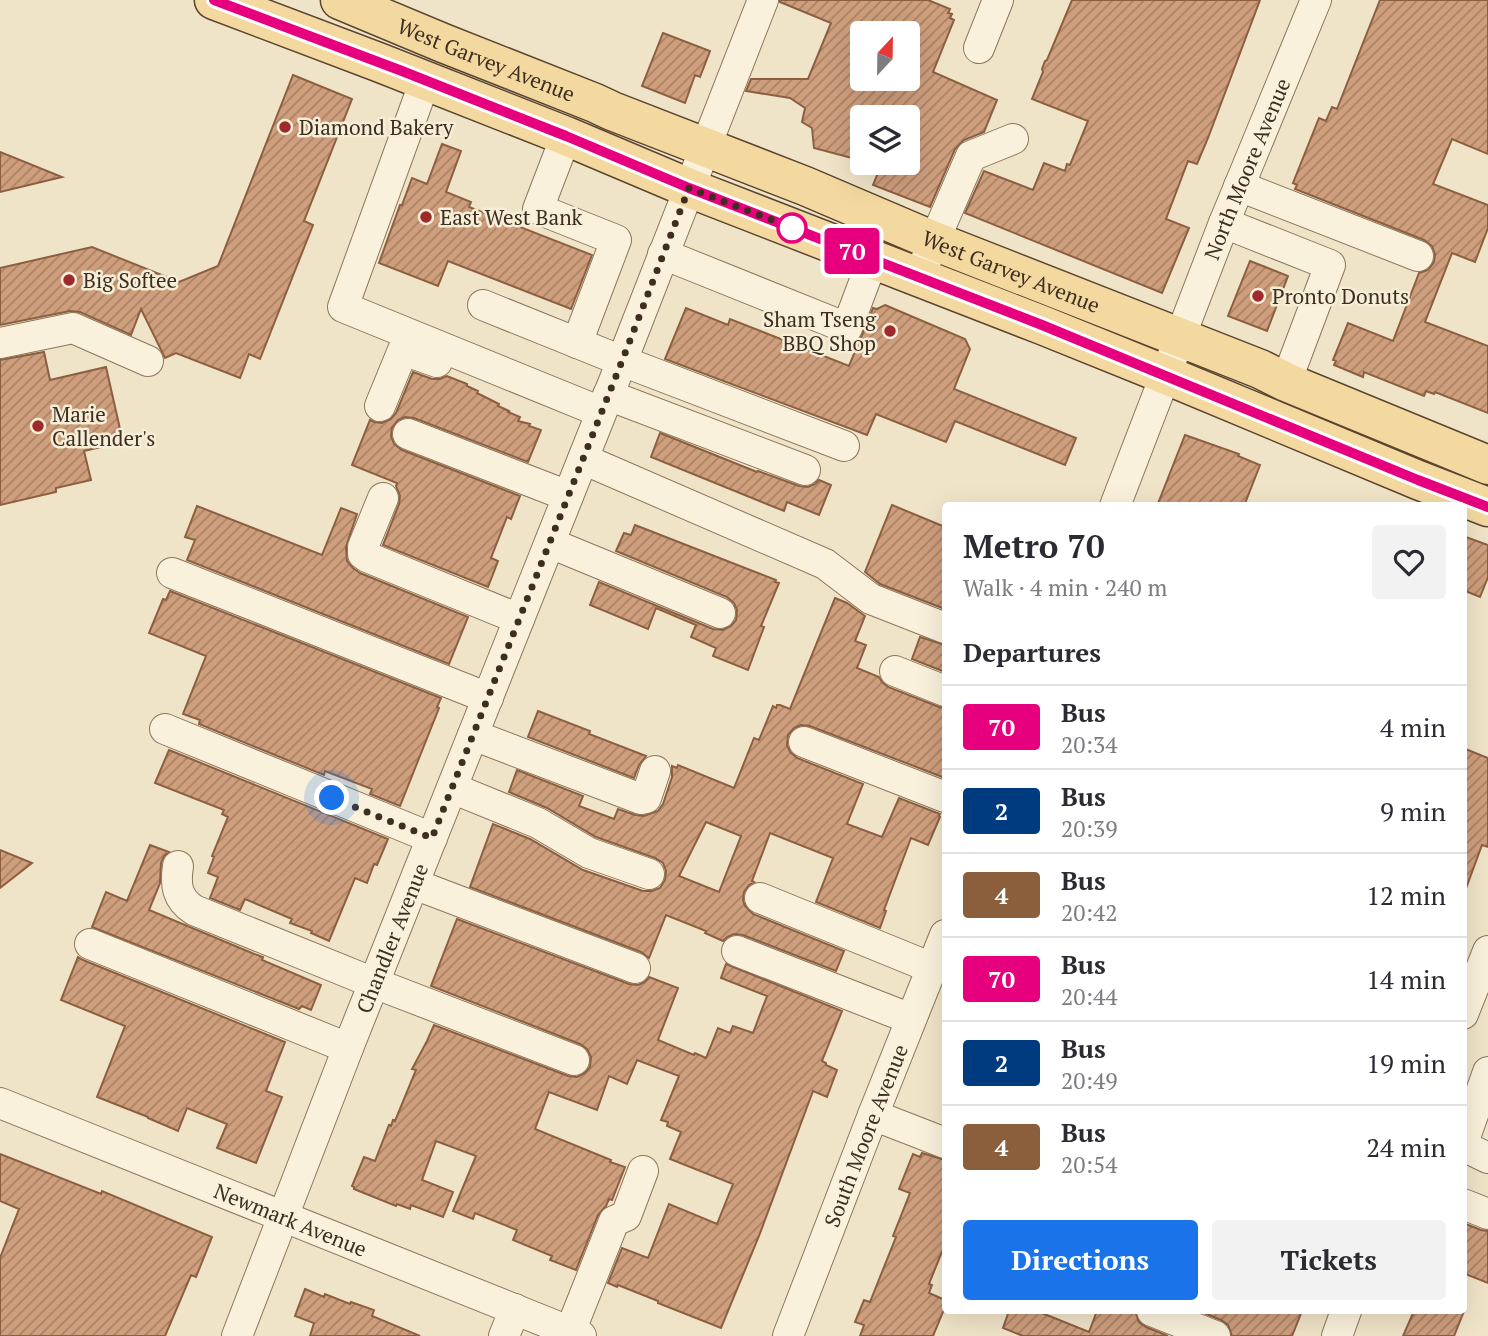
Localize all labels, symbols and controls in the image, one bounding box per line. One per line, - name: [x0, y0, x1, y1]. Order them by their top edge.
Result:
- street label: West Garvey Avenue: [393, 12, 579, 108]
- north arrow: [850, 21, 920, 91]
- map controls: [850, 21, 920, 175]
- street label: North Moore Avenue: [1197, 74, 1296, 264]
- button: layers: [850, 105, 920, 175]
- place label: Diamond Bakery: [299, 113, 454, 141]
- marker: Diamond Bakery: [277, 119, 293, 135]
- place label: East West Bank: [440, 203, 583, 231]
- marker: East West Bank: [418, 209, 434, 225]
- unlabelled marker: [777, 213, 807, 243]
- street label: West Garvey Avenue: [918, 224, 1104, 319]
- line badge: 70: [820, 228, 884, 274]
- text: 70: [838, 235, 866, 267]
- place label: Big Softee: [83, 266, 177, 294]
- marker: Big Softee: [61, 272, 77, 288]
- place label: Pronto Donuts: [1272, 282, 1409, 310]
- marker: Pronto Donuts: [1250, 288, 1266, 304]
- place label: Sham Tseng BBQ Shop: [763, 305, 877, 357]
- marker: Sham Tseng BBQ Shop: [882, 323, 898, 339]
- place label: Marie Callender's: [52, 400, 155, 452]
- marker: Marie Callender's: [30, 418, 46, 434]
- text: Metro 70: [963, 524, 1105, 567]
- button: heart: [1372, 525, 1446, 599]
- text: Walk · 4 min · 240 m: [963, 572, 1167, 603]
- text: Departures: [963, 635, 1101, 669]
- text: Bus: [1061, 695, 1106, 729]
- text: 4 min: [1380, 710, 1446, 744]
- text: 70: [988, 711, 1015, 743]
- text: 20:34: [1061, 729, 1118, 760]
- text: Bus: [1061, 779, 1106, 813]
- your location: [314, 780, 349, 815]
- text: 9 min: [1380, 794, 1446, 828]
- text: 2: [995, 795, 1008, 827]
- text: 20:39: [1061, 813, 1118, 844]
- street label: Chandler Avenue: [349, 859, 434, 1017]
- text: Bus: [1061, 863, 1106, 897]
- text: 12 min: [1366, 878, 1446, 912]
- text: 4: [995, 879, 1008, 911]
- text: 20:42: [1061, 897, 1118, 928]
- text: Bus: [1061, 947, 1106, 981]
- text: 14 min: [1366, 962, 1446, 996]
- text: 70: [988, 963, 1015, 995]
- text: 20:44: [1061, 981, 1118, 1012]
- text: Bus: [1061, 1031, 1106, 1065]
- street label: South Moore Avenue: [817, 1040, 914, 1231]
- text: 19 min: [1366, 1046, 1446, 1080]
- text: 2: [995, 1047, 1008, 1079]
- text: 20:49: [1061, 1065, 1118, 1096]
- text: Bus: [1061, 1115, 1106, 1149]
- text: 24 min: [1366, 1130, 1446, 1164]
- text: 4: [995, 1131, 1008, 1163]
- text: 20:54: [1061, 1149, 1118, 1180]
- street label: Newmark Avenue: [210, 1176, 371, 1263]
- button: Directions: [963, 1220, 1198, 1300]
- button: Tickets: [1212, 1220, 1446, 1300]

